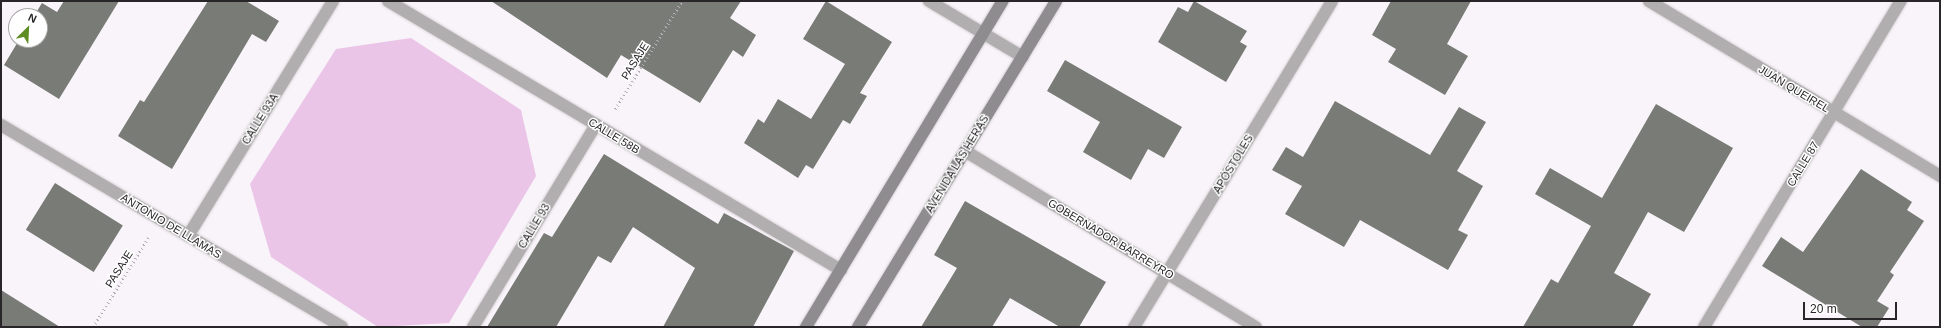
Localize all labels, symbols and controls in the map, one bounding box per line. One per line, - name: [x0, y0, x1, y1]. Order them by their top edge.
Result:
- north arrow: [8, 8, 48, 48]
- text: N: [26, 11, 39, 25]
- street label: PASAJE: [618, 40, 652, 82]
- street label: JUAN QUEIREL: [1756, 63, 1832, 115]
- street label: CALLE 93A: [239, 91, 281, 147]
- street label: AVENIDA LAS HERAS: [922, 112, 992, 216]
- street label: CALLE 58B: [586, 116, 642, 156]
- street label: APÓSTOLES: [1210, 132, 1256, 196]
- street label: CALLE 87: [1784, 139, 1822, 189]
- street label: ANTONIO DE LLAMAS: [118, 191, 224, 261]
- street label: GOBERNADOR BARREYRO: [1046, 196, 1176, 282]
- street label: CALLE 93: [515, 201, 553, 251]
- street label: PASAJE: [102, 248, 136, 290]
- scale bar: [1805, 294, 1899, 320]
- text: 20 m: [1810, 302, 1837, 316]

